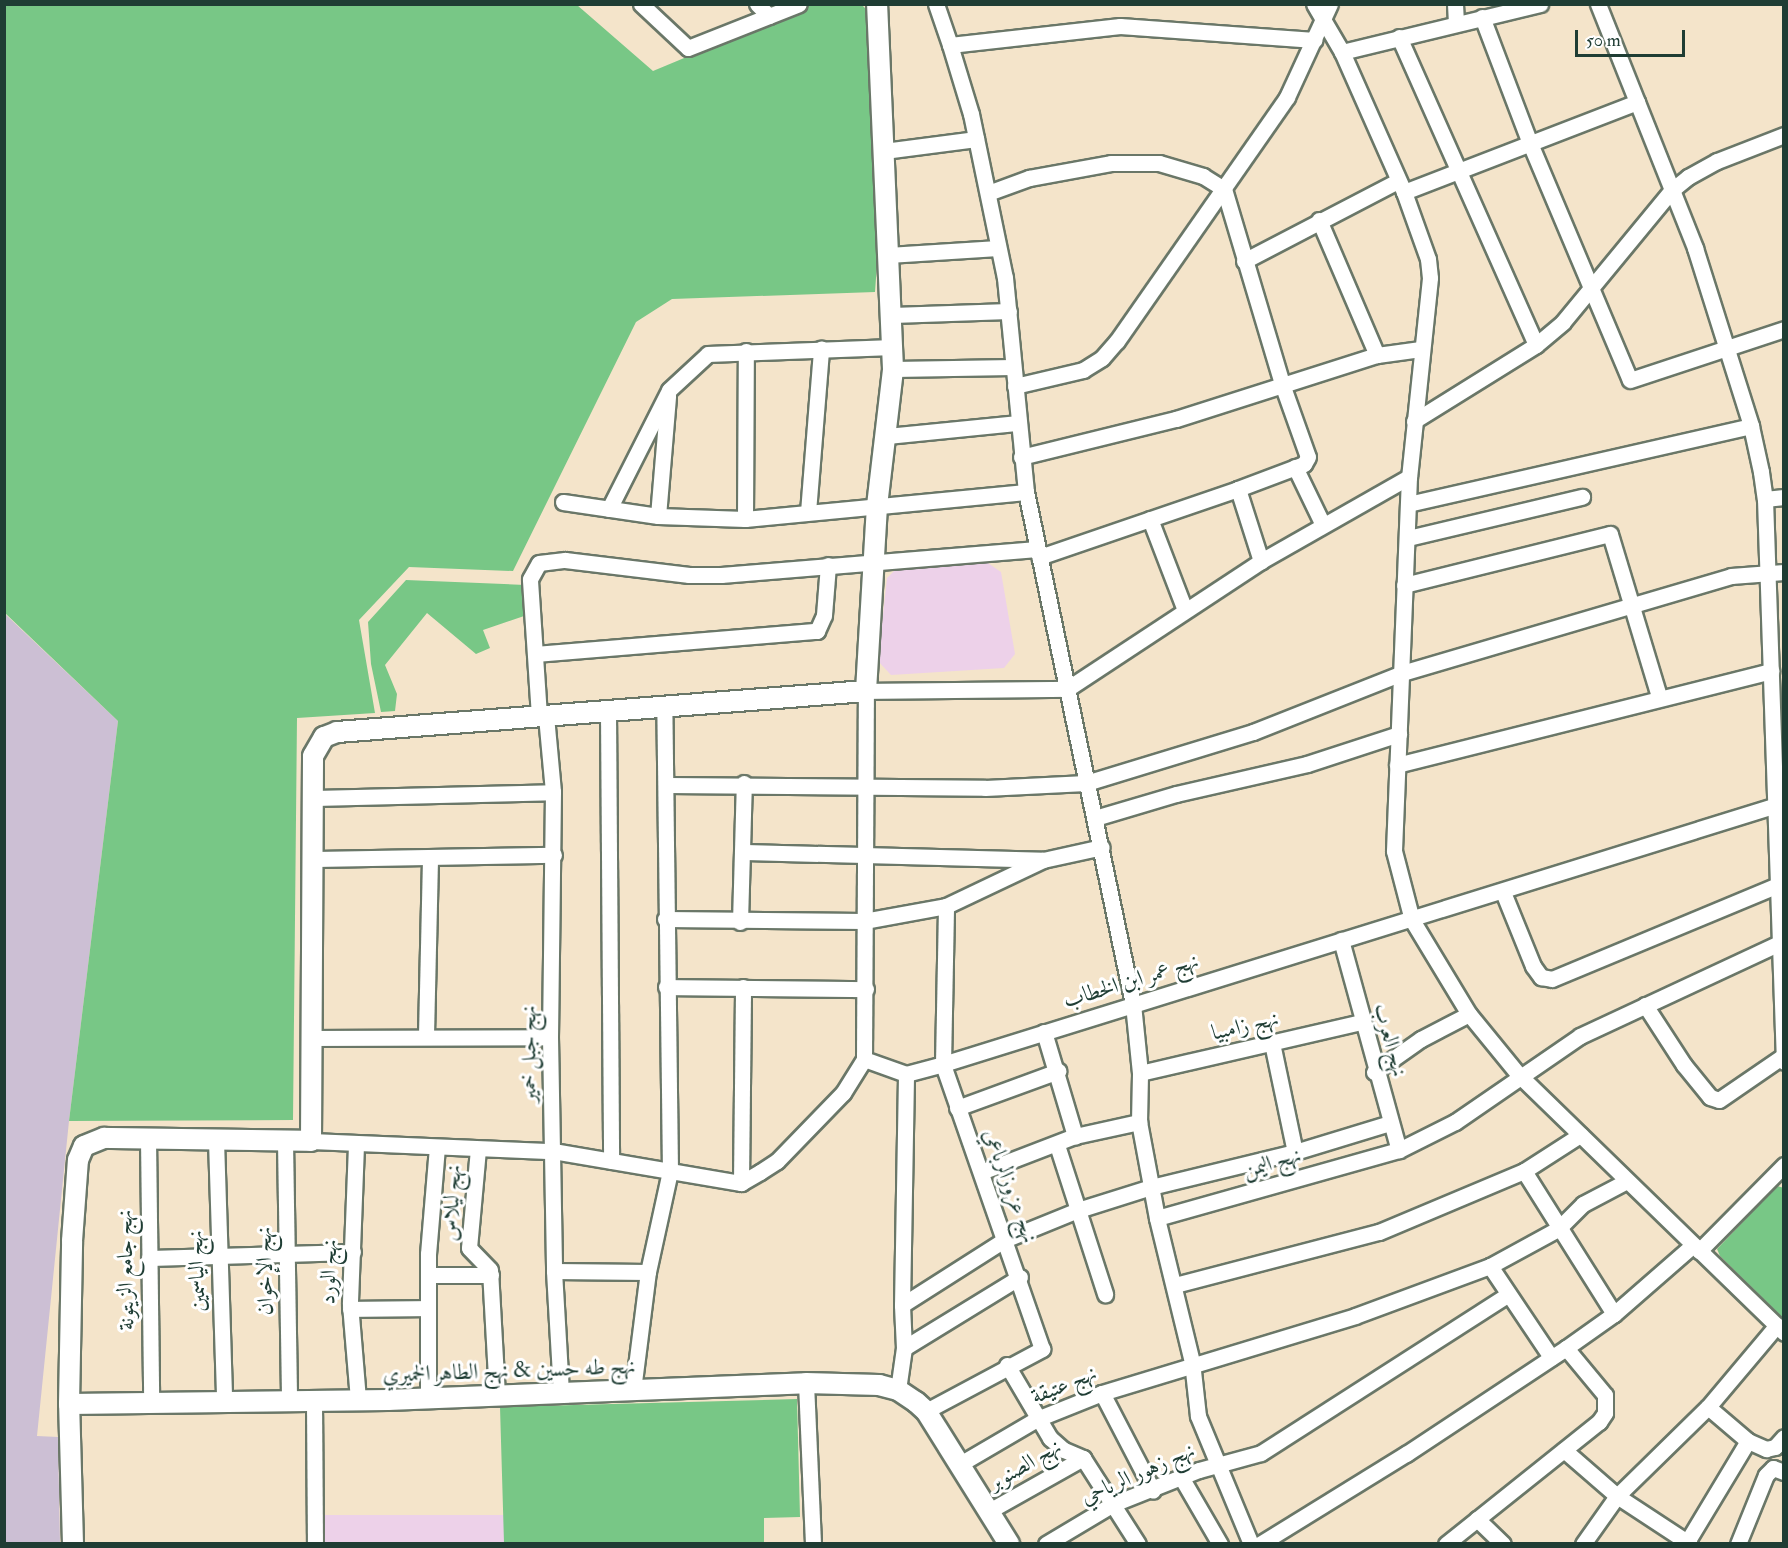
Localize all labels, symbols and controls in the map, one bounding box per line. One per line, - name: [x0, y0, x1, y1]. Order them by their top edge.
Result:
- scale bar: [1578, 18, 1688, 56]
- text: 50 m: [1586, 29, 1621, 52]
- street label: نهج عمر ابن الخطاب: [1060, 948, 1202, 1014]
- street label: نهج العرب: [1368, 1000, 1412, 1080]
- street label: نهج جبل خمير: [516, 1005, 542, 1103]
- street label: نهج زامبيا: [1209, 1005, 1281, 1047]
- street label: نهج عزوزالرباعي: [977, 1125, 1043, 1247]
- street label: نهج اليمن: [1240, 1142, 1304, 1184]
- street label: نهج ليلاس: [437, 1164, 467, 1242]
- street label: نهج جامع الزيتونة: [112, 1209, 140, 1331]
- street label: نهج الإخوان: [251, 1226, 279, 1316]
- street label: نهج الياسمين: [182, 1230, 212, 1312]
- street label: نهج الورد: [315, 1239, 343, 1305]
- street label: نهج طه حسين & نهج الطاهر الخميري: [382, 1353, 636, 1389]
- street label: نهج عتيقة: [1027, 1360, 1101, 1410]
- street label: نهج الصنوبر: [984, 1434, 1066, 1496]
- street label: نهج زهور الرياحي: [1077, 1437, 1199, 1511]

